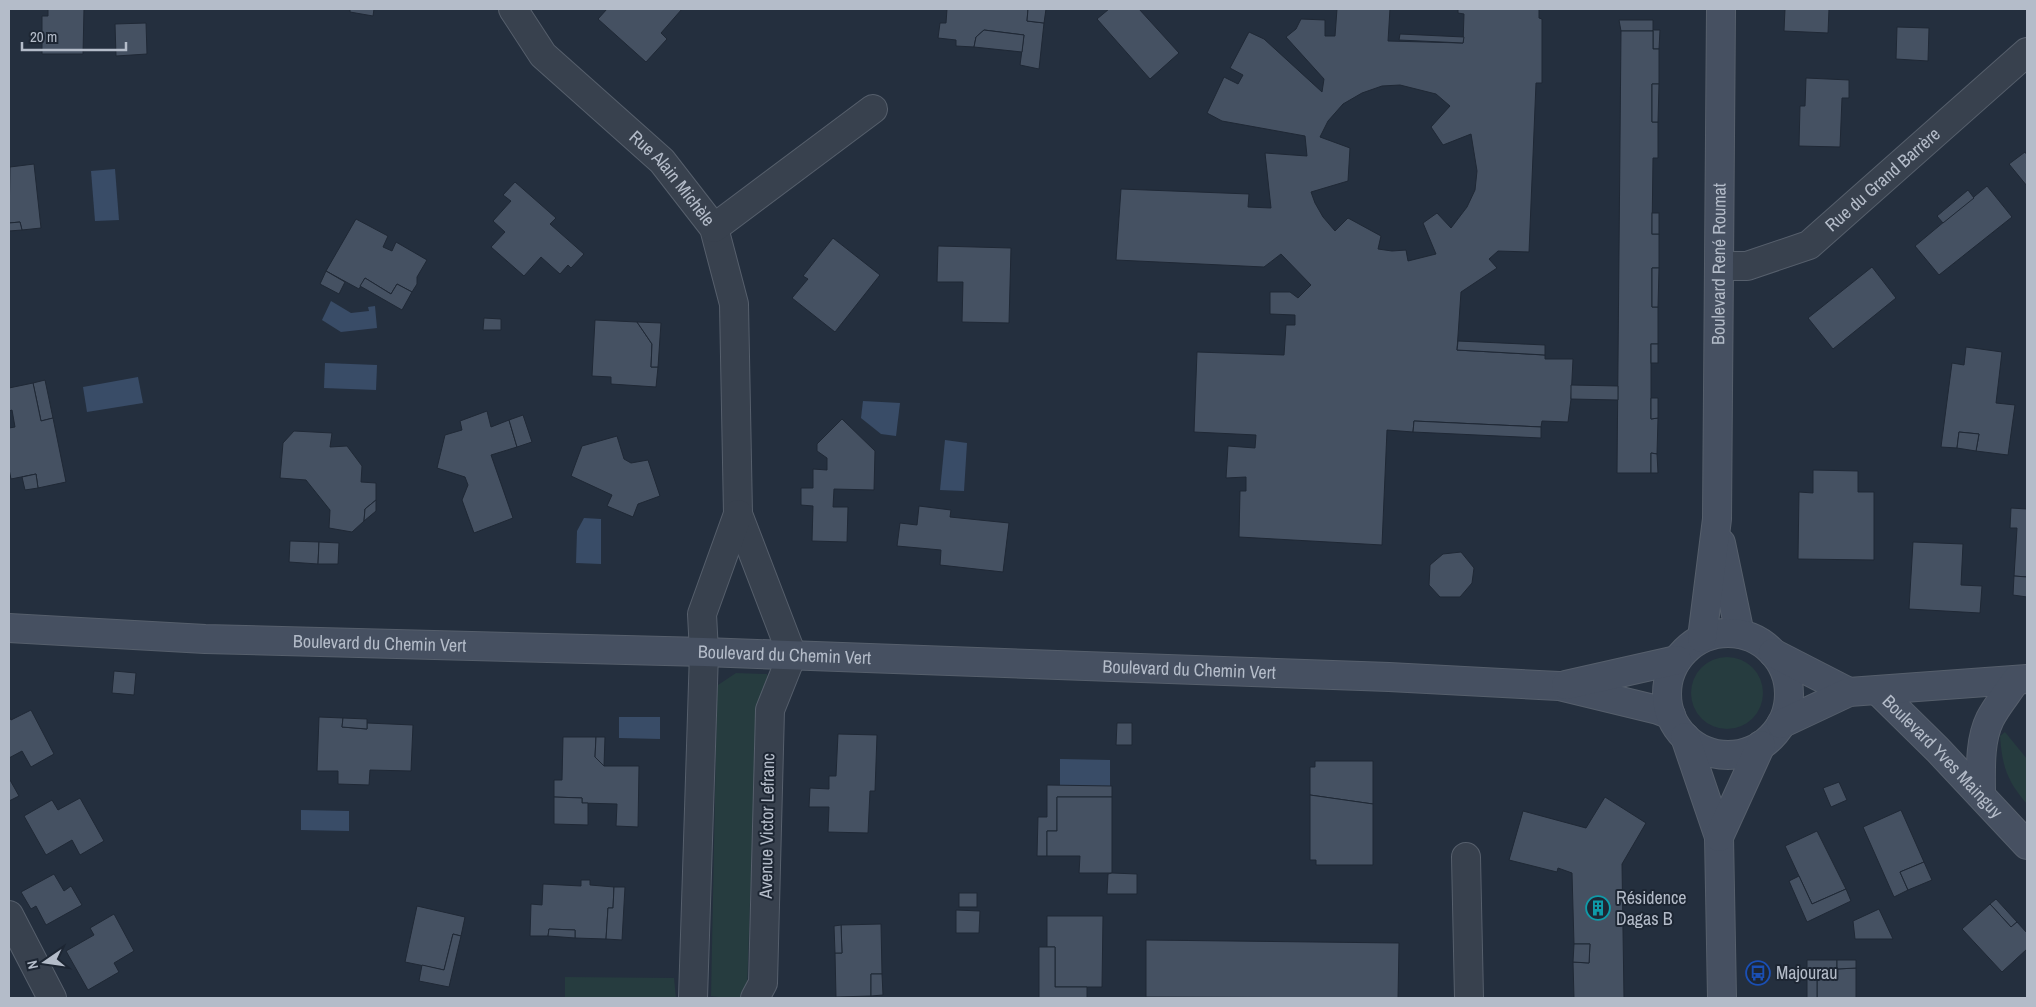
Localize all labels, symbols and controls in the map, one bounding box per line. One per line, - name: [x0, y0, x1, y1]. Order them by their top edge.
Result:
- scale bar: [22, 20, 126, 52]
- text: 20 m: [30, 26, 57, 47]
- street label: Rue du Grand Barrère: [1819, 121, 1945, 237]
- street label: Rue Alain Michèle: [624, 125, 721, 231]
- street label: Boulevard René Roumat: [1705, 183, 1732, 345]
- street label: Boulevard du Chemin Vert: [293, 628, 467, 658]
- street label: Boulevard du Chemin Vert: [698, 639, 872, 670]
- street label: Boulevard du Chemin Vert: [1102, 654, 1276, 685]
- street label: Boulevard Yves Mainguy: [1877, 689, 2009, 824]
- street label: Avenue Victor Lefranc: [753, 753, 780, 900]
- place label: Résidence Dagas B: [1616, 885, 1687, 931]
- building icon: Résidence Dagas B: [1585, 895, 1611, 921]
- north arrow: [20, 937, 70, 987]
- text: N: [23, 959, 42, 971]
- bus stop icon: Majourau: [1745, 960, 1771, 986]
- place label: Majourau: [1776, 960, 1838, 985]

